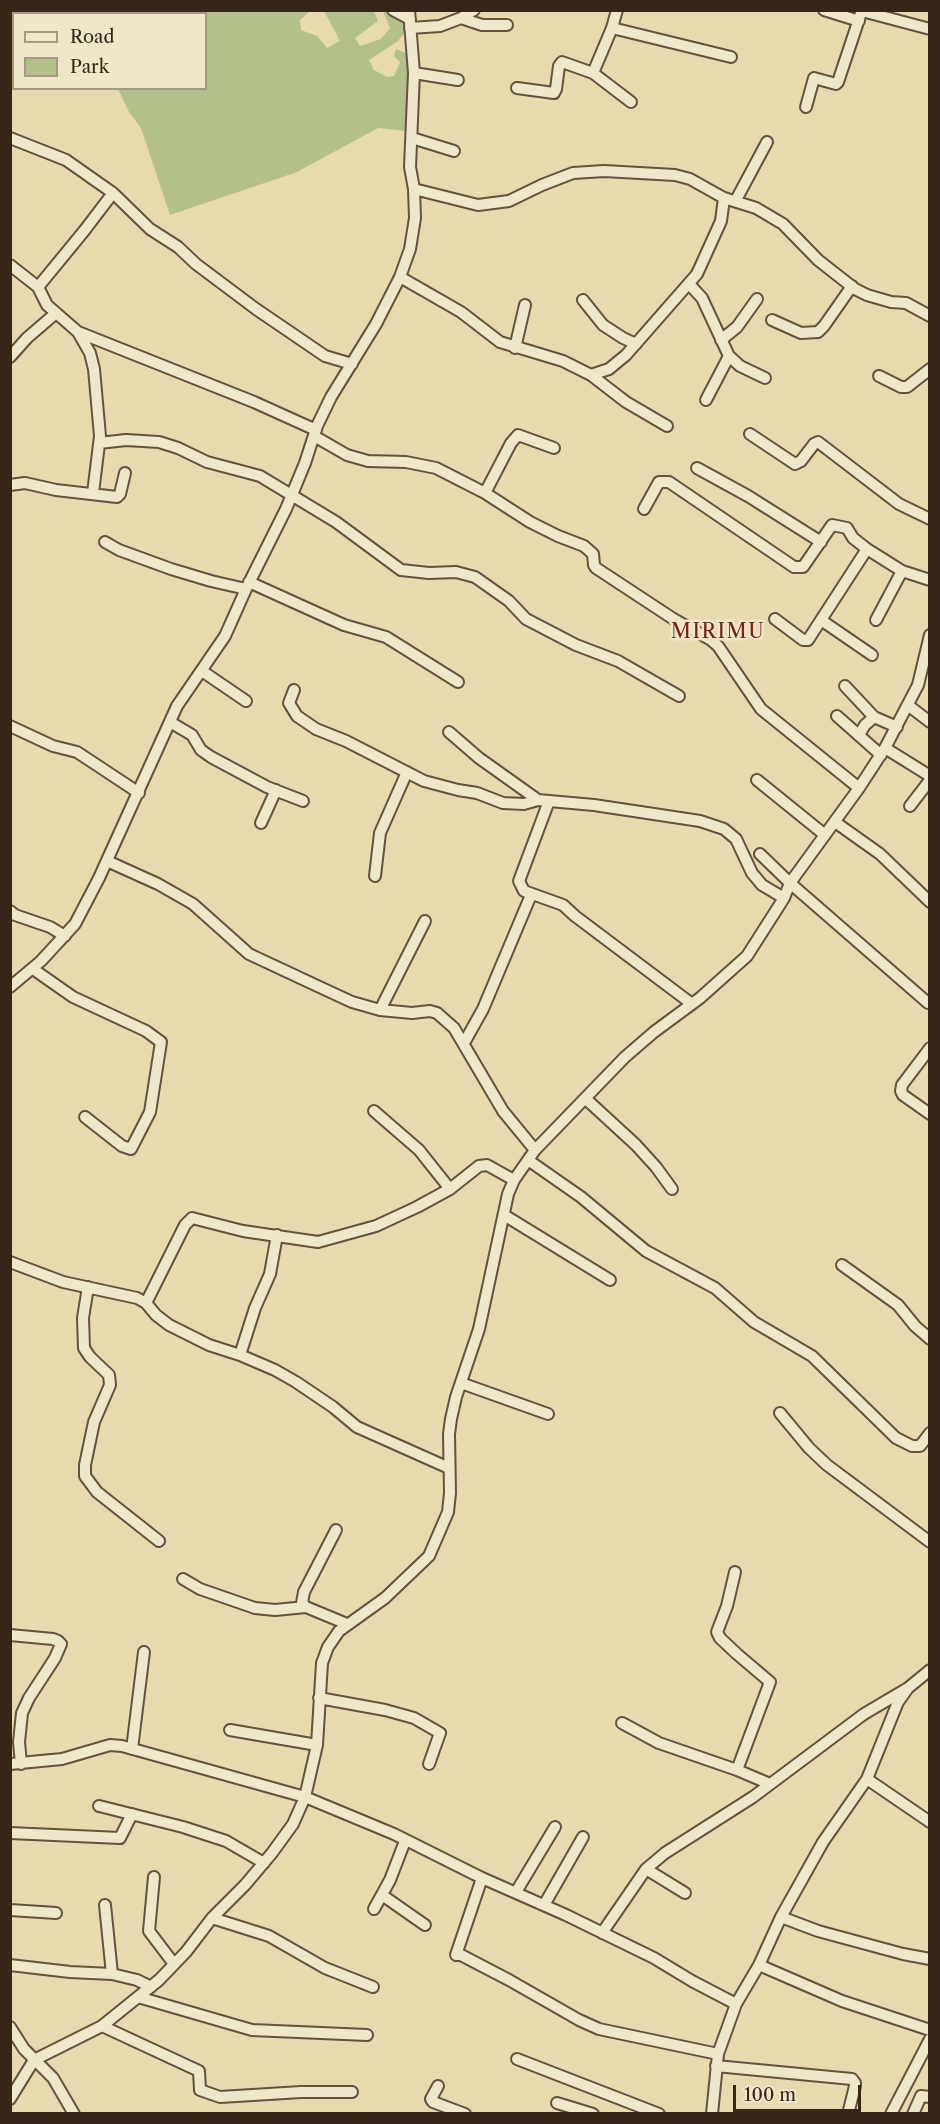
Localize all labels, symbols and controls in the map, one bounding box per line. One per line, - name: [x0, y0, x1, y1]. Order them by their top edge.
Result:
- legend: [12, 12, 207, 90]
- text: Road: [70, 26, 115, 48]
- text: Park: [70, 56, 109, 78]
- district label: MIRIMU: [671, 620, 765, 644]
- scale bar: [736, 2073, 864, 2111]
- text: 100 m: [744, 2084, 796, 2106]

